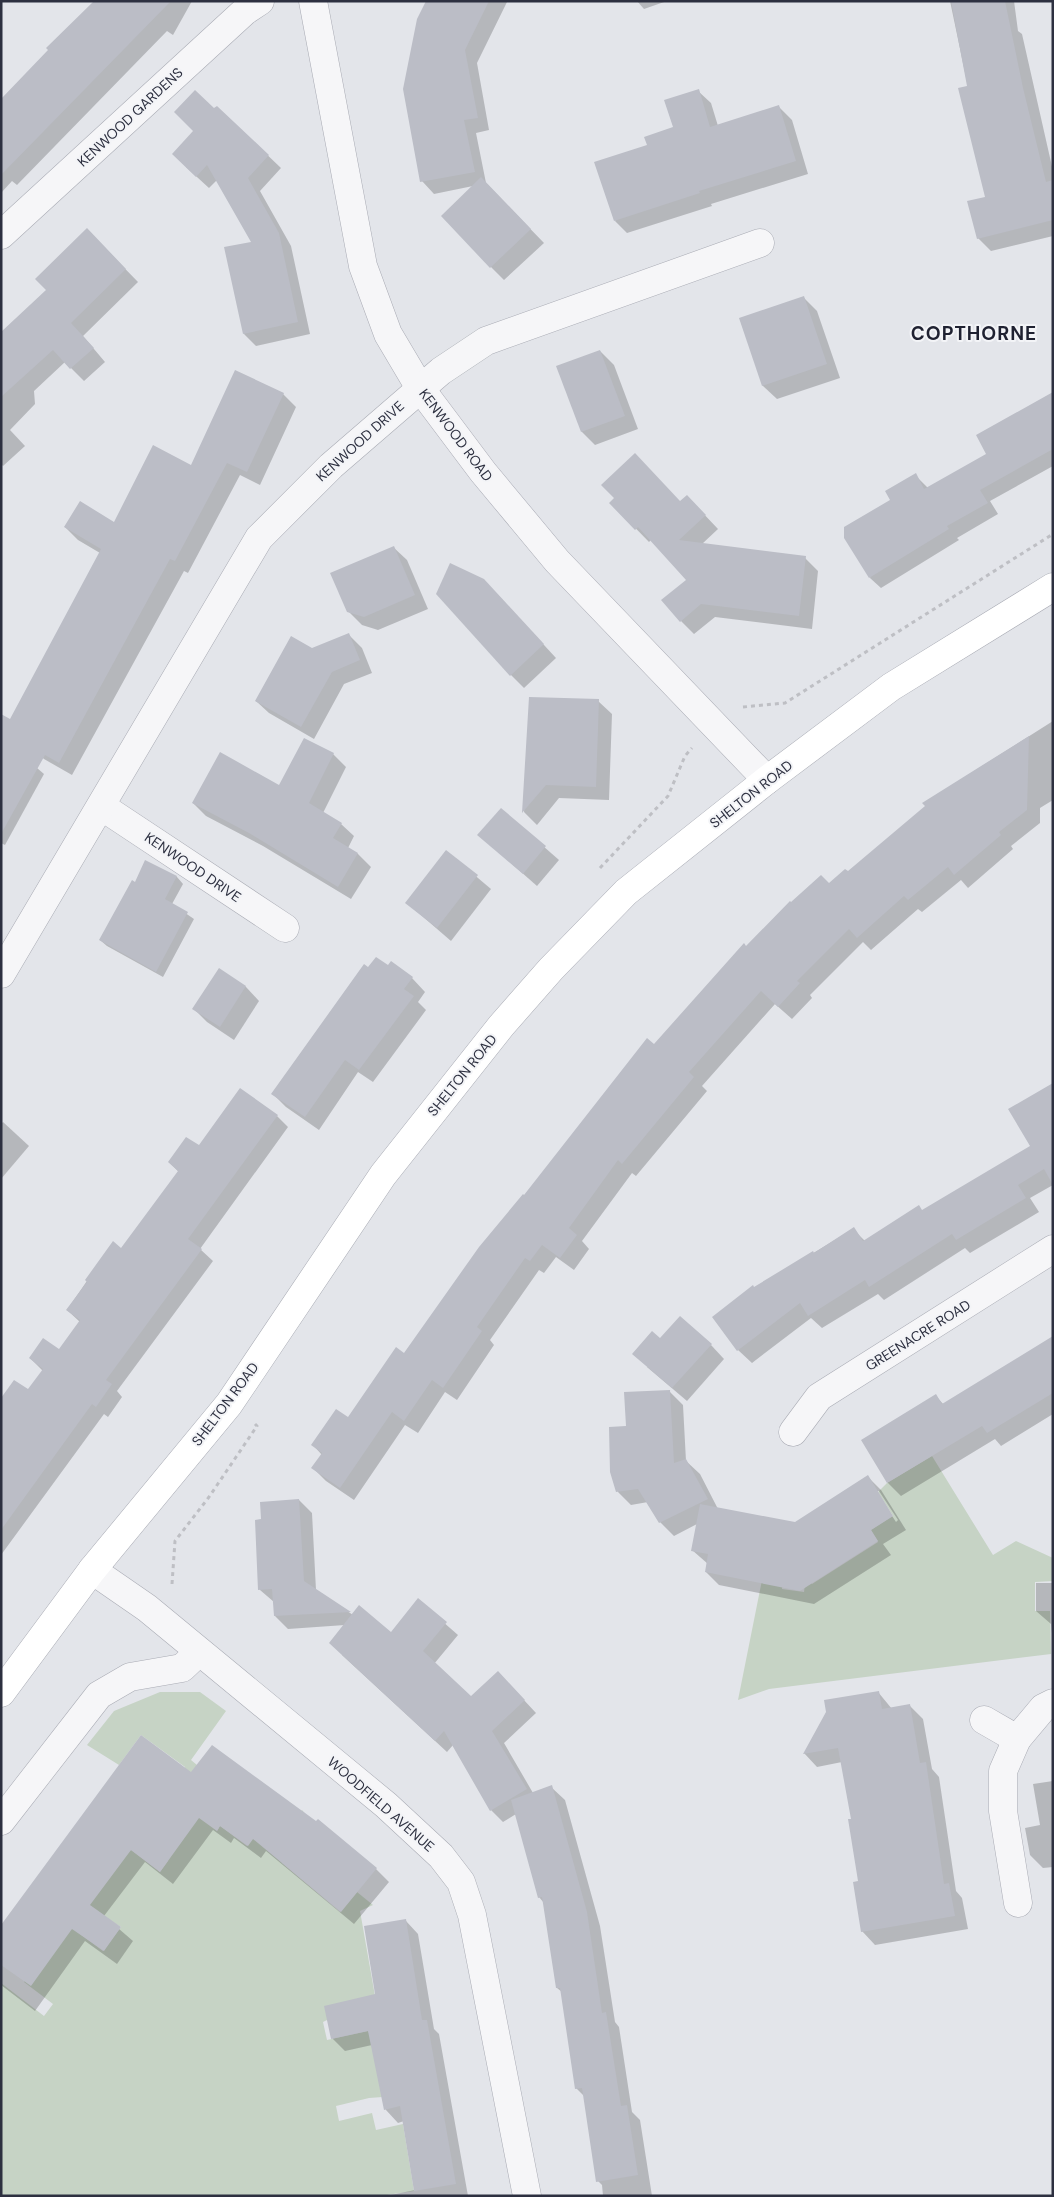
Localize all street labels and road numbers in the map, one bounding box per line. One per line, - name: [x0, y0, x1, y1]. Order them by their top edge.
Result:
- street label: KENWOOD GARDENS: [74, 64, 186, 170]
- street label: KENWOOD ROAD: [415, 385, 497, 485]
- street label: KENWOOD DRIVE: [312, 397, 408, 485]
- street label: SHELTON ROAD: [706, 756, 796, 832]
- street label: KENWOOD DRIVE: [141, 828, 245, 906]
- street label: SHELTON ROAD: [423, 1030, 501, 1120]
- street label: GREENACRE ROAD: [862, 1295, 974, 1375]
- street label: SHELTON ROAD: [188, 1359, 262, 1449]
- street label: WOODFIELD AVENUE: [324, 1753, 438, 1855]

